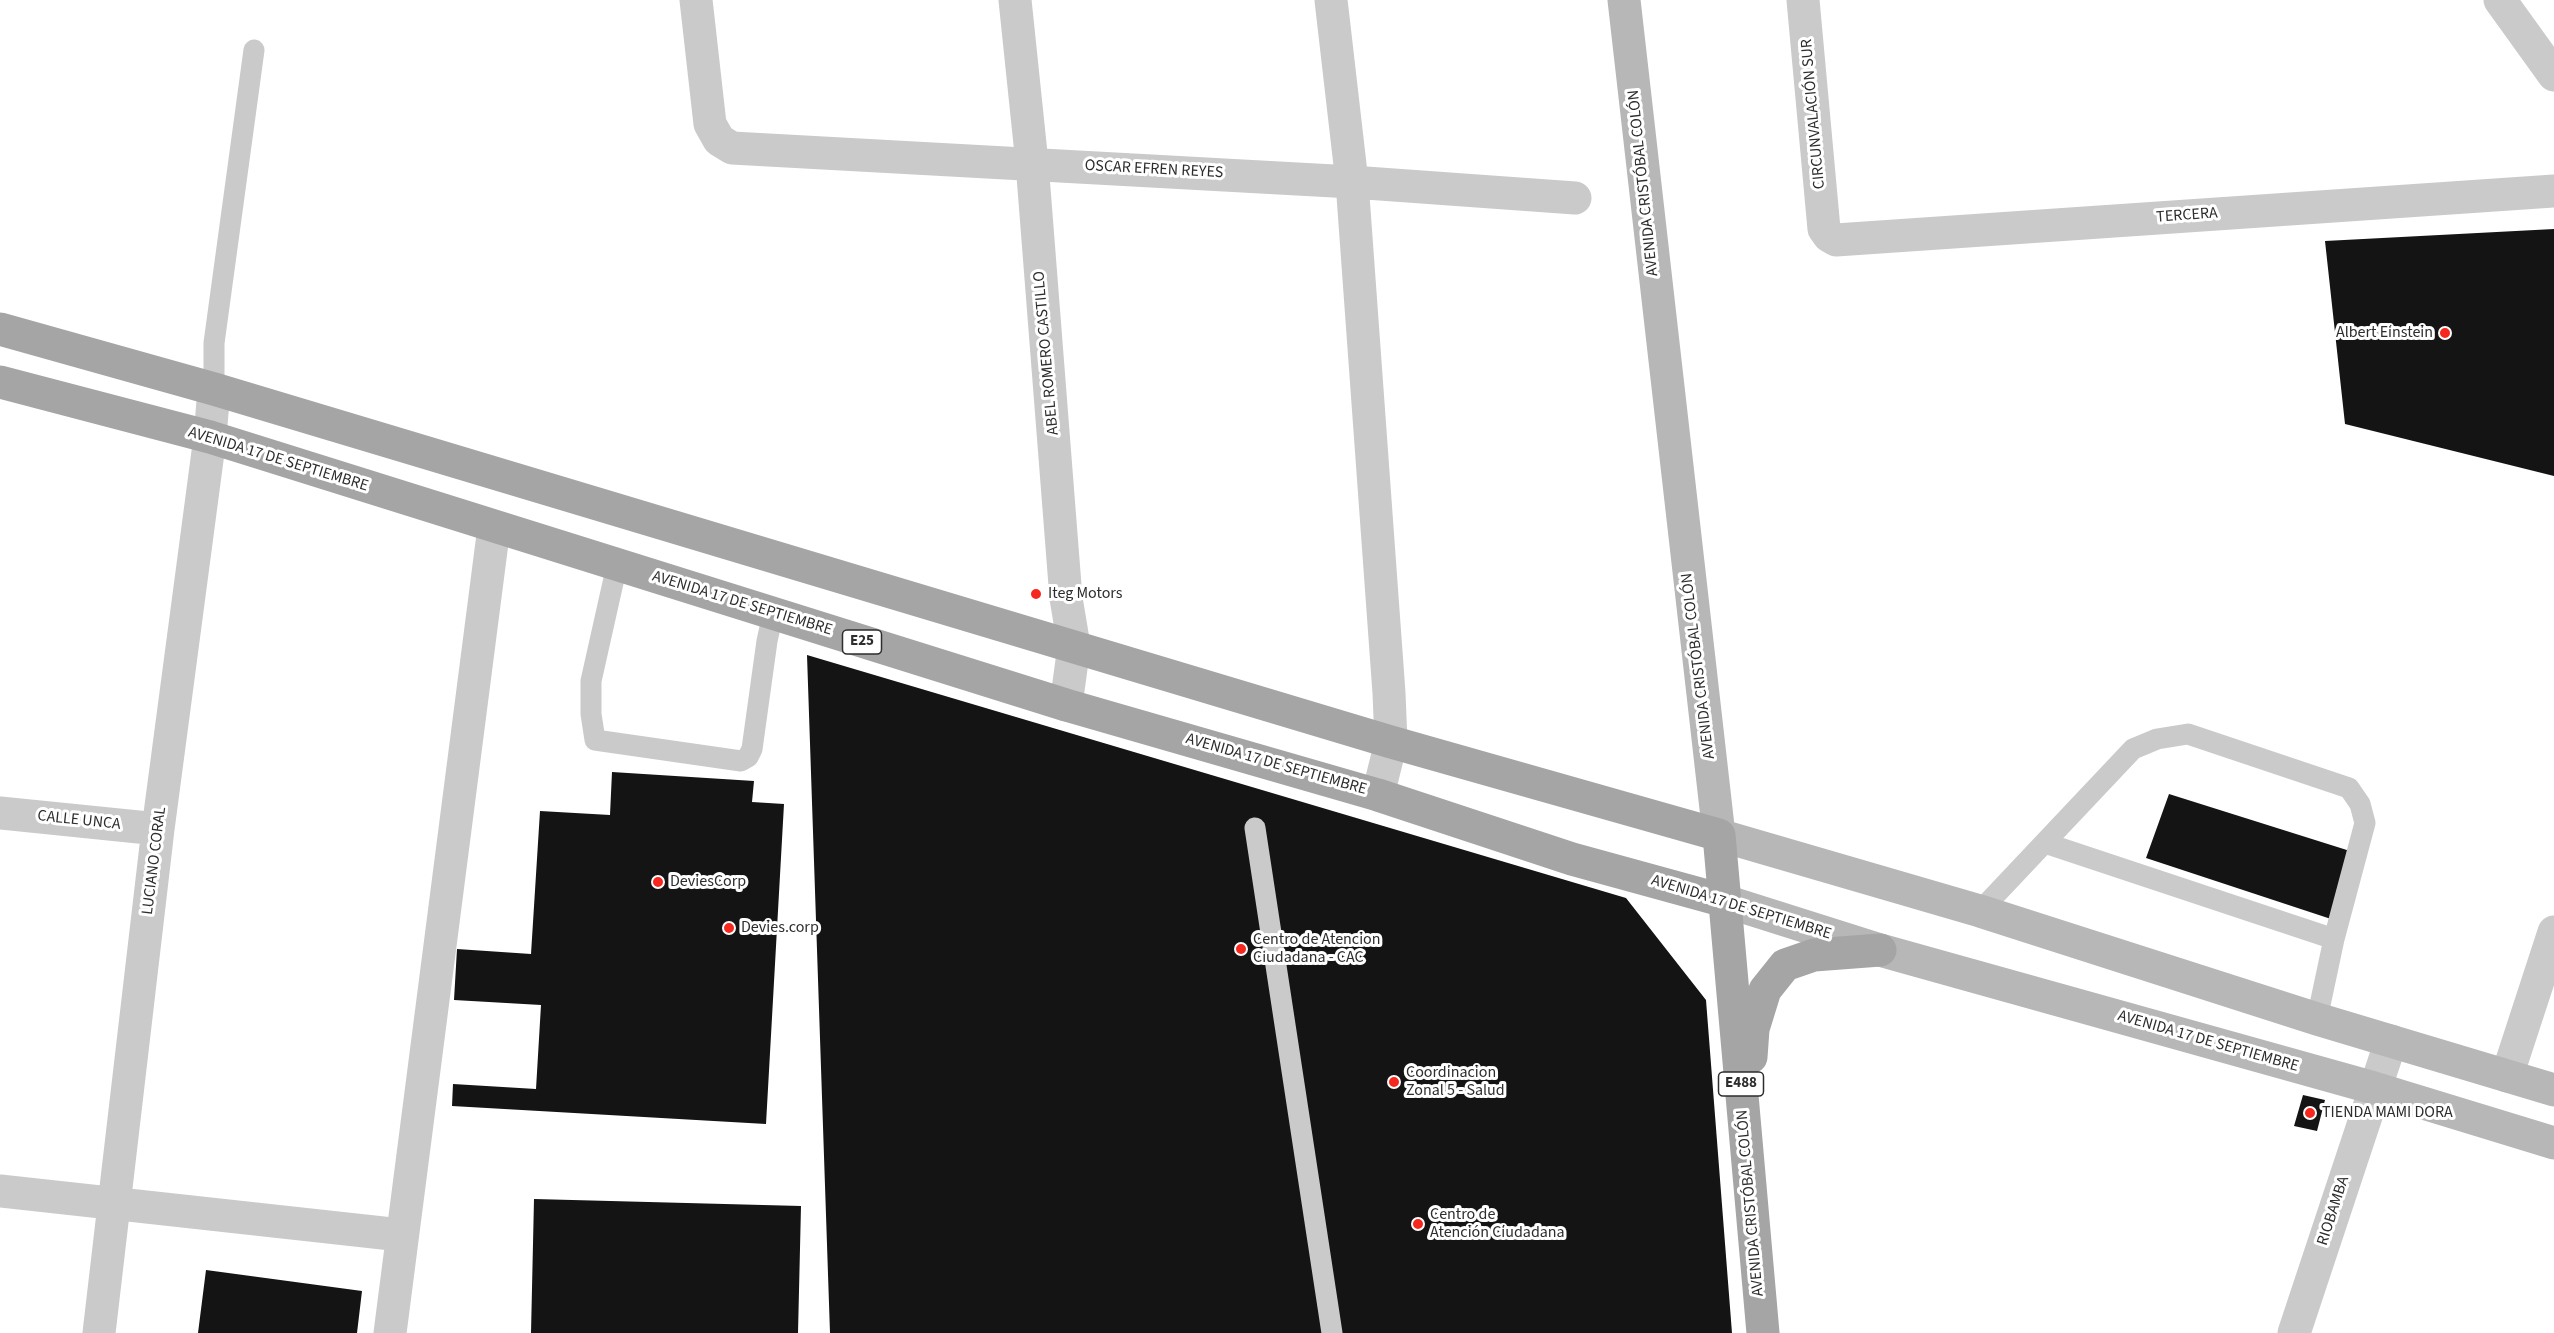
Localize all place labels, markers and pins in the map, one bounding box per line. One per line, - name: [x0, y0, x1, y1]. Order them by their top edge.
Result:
- place label: Albert Einstein: [2336, 323, 2433, 343]
- marker: Albert Einstein: [2438, 326, 2452, 340]
- place label: Iteg Motors: [1048, 584, 1123, 604]
- marker: Iteg Motors: [1029, 587, 1043, 601]
- place label: DeviesCorp: [670, 872, 746, 892]
- marker: DeviesCorp: [651, 875, 665, 889]
- place label: Devies.corp: [741, 918, 819, 938]
- marker: Devies.corp: [722, 921, 736, 935]
- place label: Centro de Atencion Ciudadana - CAC: [1253, 930, 1381, 968]
- marker: Centro de Atencion Ciudadana - CAC: [1234, 942, 1248, 956]
- place label: Coordinacion Zonal 5 - Salud: [1406, 1063, 1505, 1101]
- marker: Coordinacion Zonal 5 - Salud: [1387, 1075, 1401, 1089]
- place label: TIENDA MAMI DORA: [2322, 1103, 2453, 1123]
- marker: TIENDA MAMI DORA: [2303, 1106, 2317, 1120]
- place label: Centro de Atención Ciudadana: [1430, 1205, 1565, 1243]
- marker: Centro de Atención Ciudadana: [1411, 1217, 1425, 1231]

